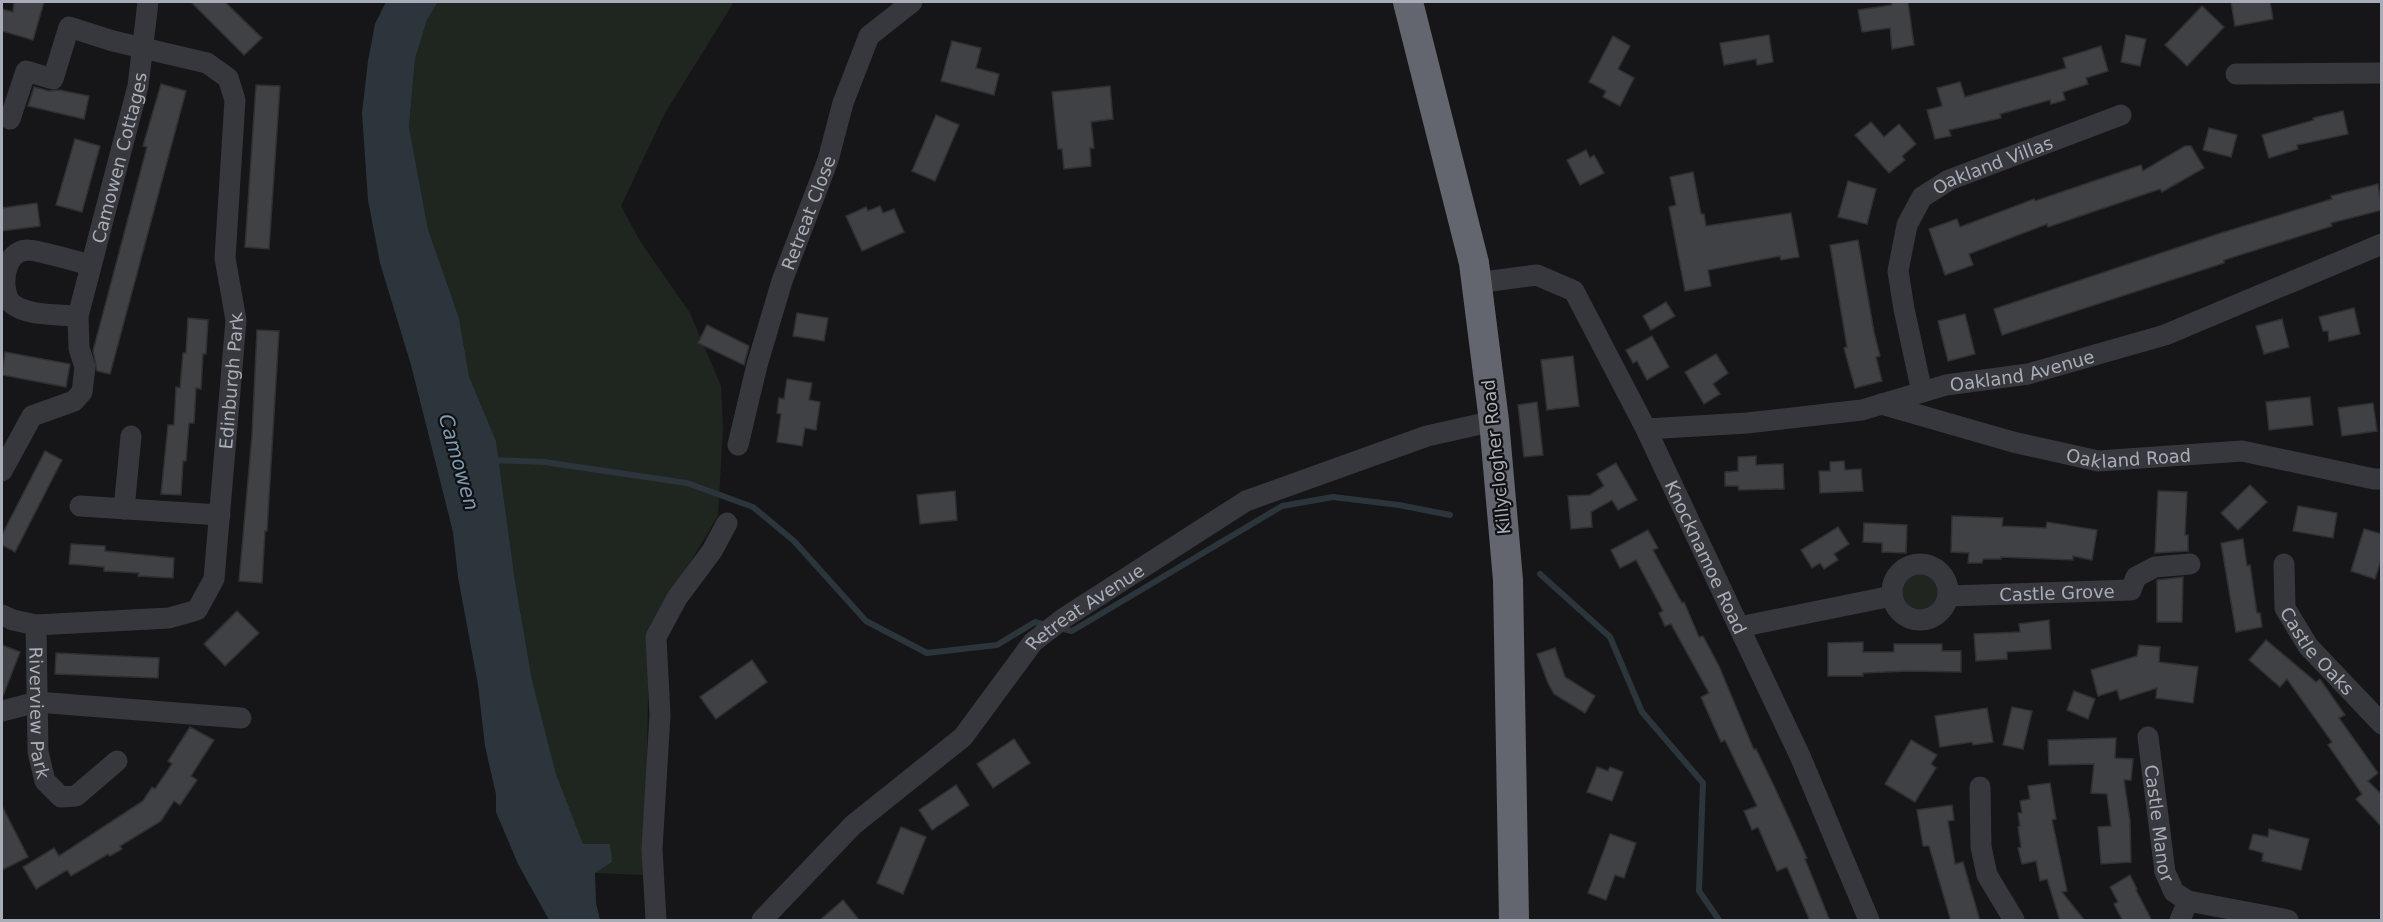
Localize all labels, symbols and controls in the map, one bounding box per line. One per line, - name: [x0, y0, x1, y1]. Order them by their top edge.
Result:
- street label: Camowen Cottages: [87, 71, 150, 245]
- street label: Oakland Villas: [1928, 131, 2056, 198]
- street label: Retreat Close: [777, 152, 839, 273]
- street label: Edinburgh Park: [215, 311, 247, 450]
- street label: Oakland Avenue: [1948, 345, 2097, 395]
- street label: Killyclogher Road: [1477, 379, 1515, 535]
- water label: Camowen: [434, 411, 484, 513]
- street label: Oakland Road: [2064, 444, 2192, 472]
- street label: Knocknamoe Road: [1661, 477, 1751, 637]
- street label: Retreat Avenue: [1021, 559, 1148, 654]
- street label: Castle Grove: [1999, 580, 2115, 605]
- street label: Castle Oaks: [2276, 603, 2359, 699]
- street label: Riverview Park: [26, 646, 55, 782]
- street label: Castle Manor: [2141, 763, 2179, 886]

